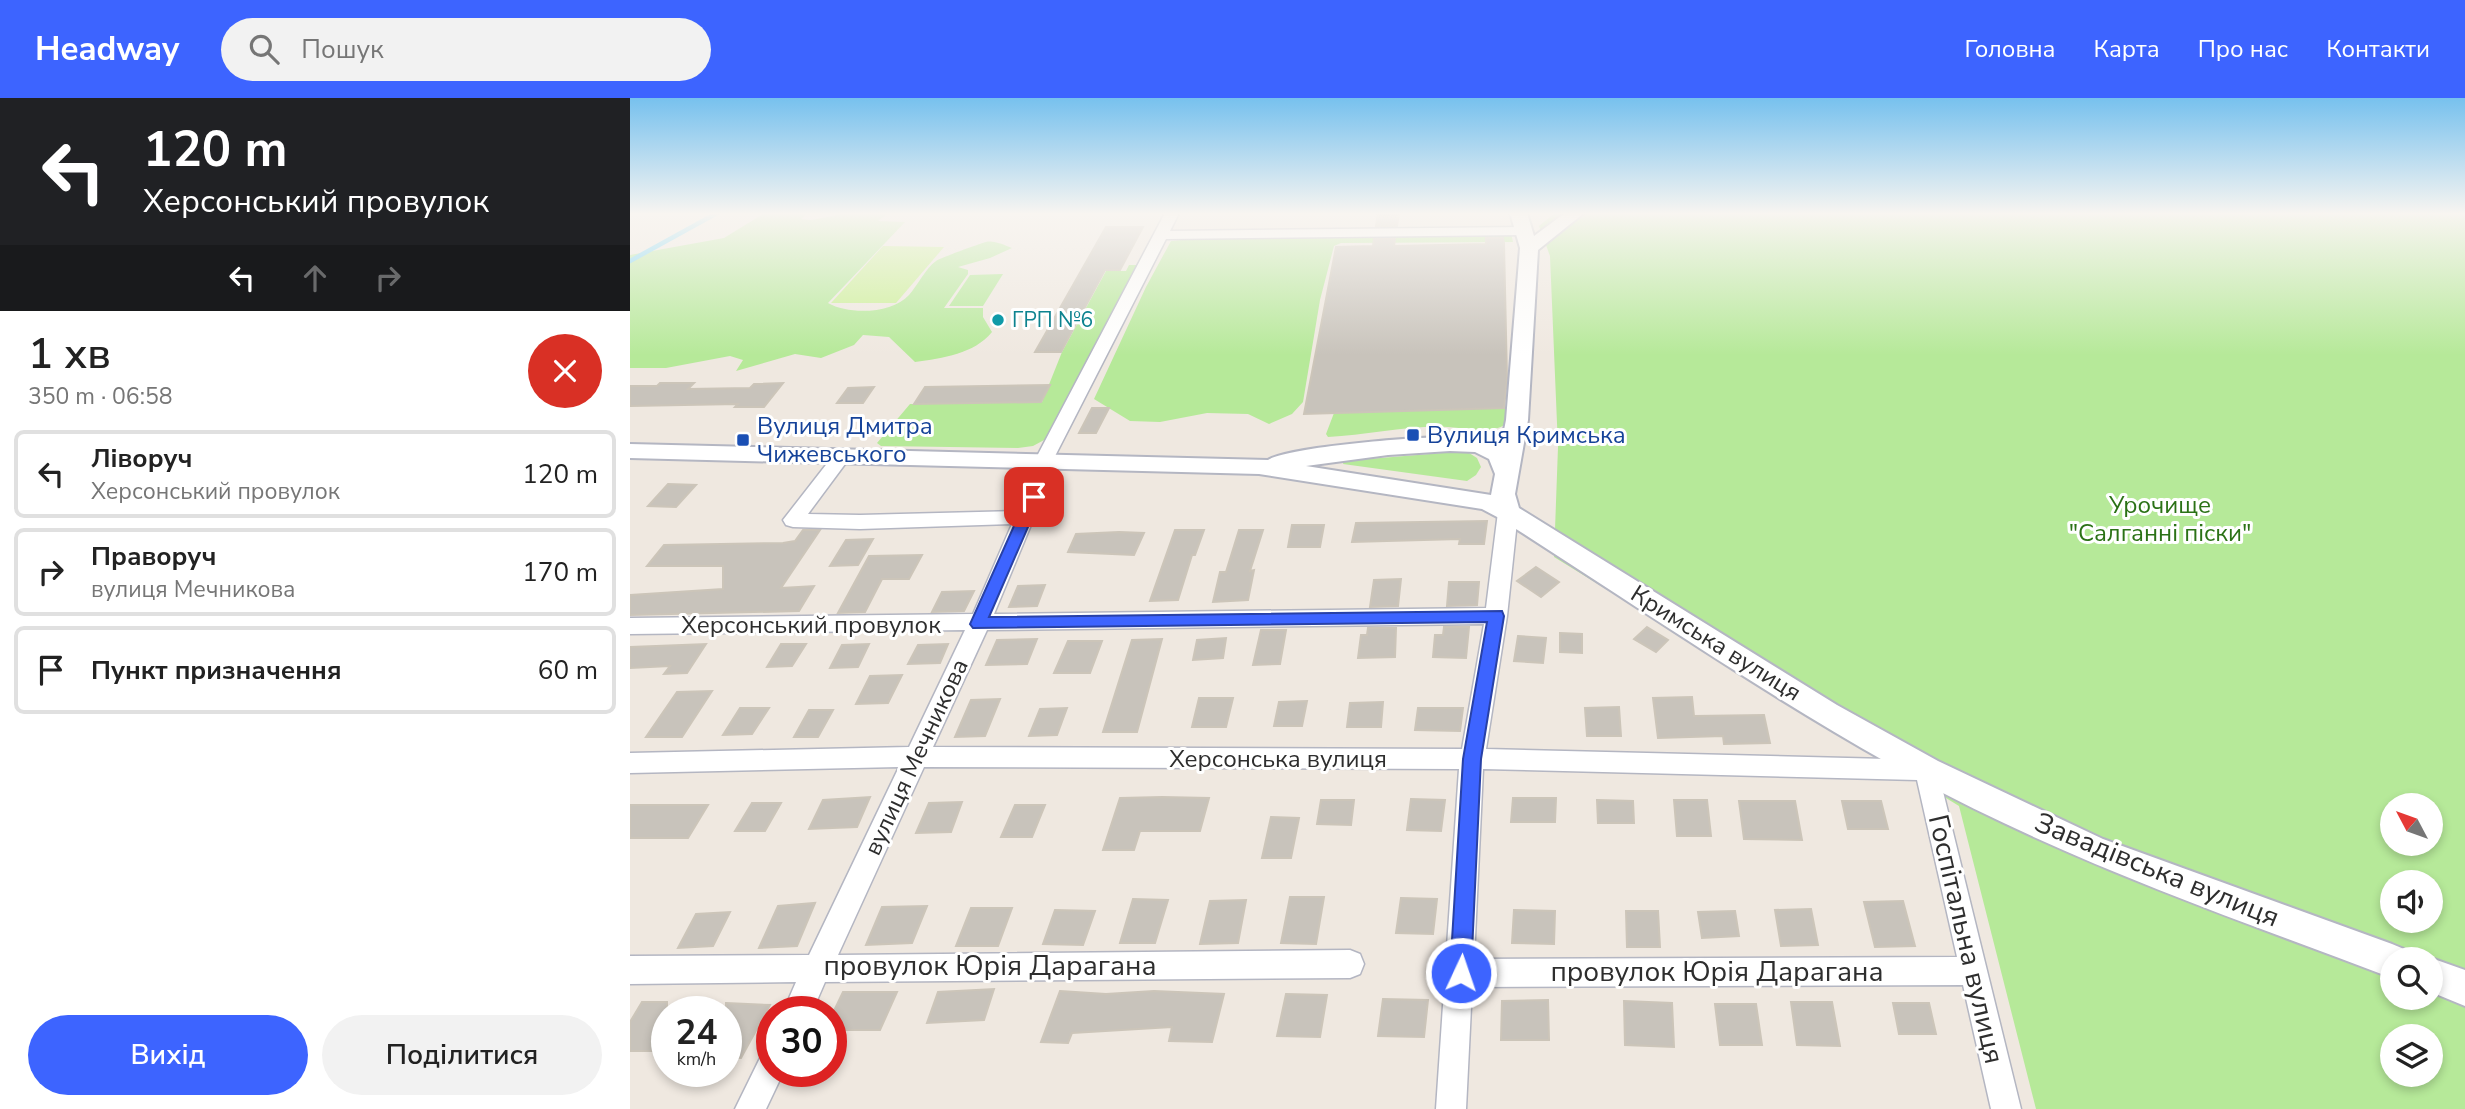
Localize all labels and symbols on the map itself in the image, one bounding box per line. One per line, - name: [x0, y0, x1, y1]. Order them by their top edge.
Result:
- place label: ГРП №6: [1012, 306, 1093, 334]
- marker: ГРП №6: [990, 312, 1006, 328]
- place label: Вулиця Дмитра Чижевського: [757, 410, 933, 470]
- place label: Вулиця Кримська: [1427, 419, 1626, 451]
- marker: Вулиця Кримська: [1405, 427, 1421, 443]
- marker: Вулиця Дмитра Чижевського: [735, 432, 751, 448]
- pin: [1004, 467, 1064, 527]
- park label: Урочище "Салганні піски": [2069, 489, 2251, 549]
- street label: Кримська вулиця: [1625, 578, 1807, 708]
- street label: Херсонський провулок: [681, 609, 941, 641]
- street label: вулиця Мечникова: [856, 654, 976, 860]
- street label: Херсонська вулиця: [1169, 743, 1387, 775]
- north arrow: [2380, 793, 2443, 856]
- street label: Завадівська вулиця: [2029, 804, 2285, 936]
- street label: Госпітальна вулиця: [1919, 811, 2013, 1067]
- position arrow: [1424, 936, 1498, 1010]
- street label: провулок Юрія Дарагана: [823, 947, 1157, 985]
- street label: провулок Юрія Дарагана: [1550, 953, 1884, 991]
- speed limit sign: 30: [756, 996, 847, 1087]

